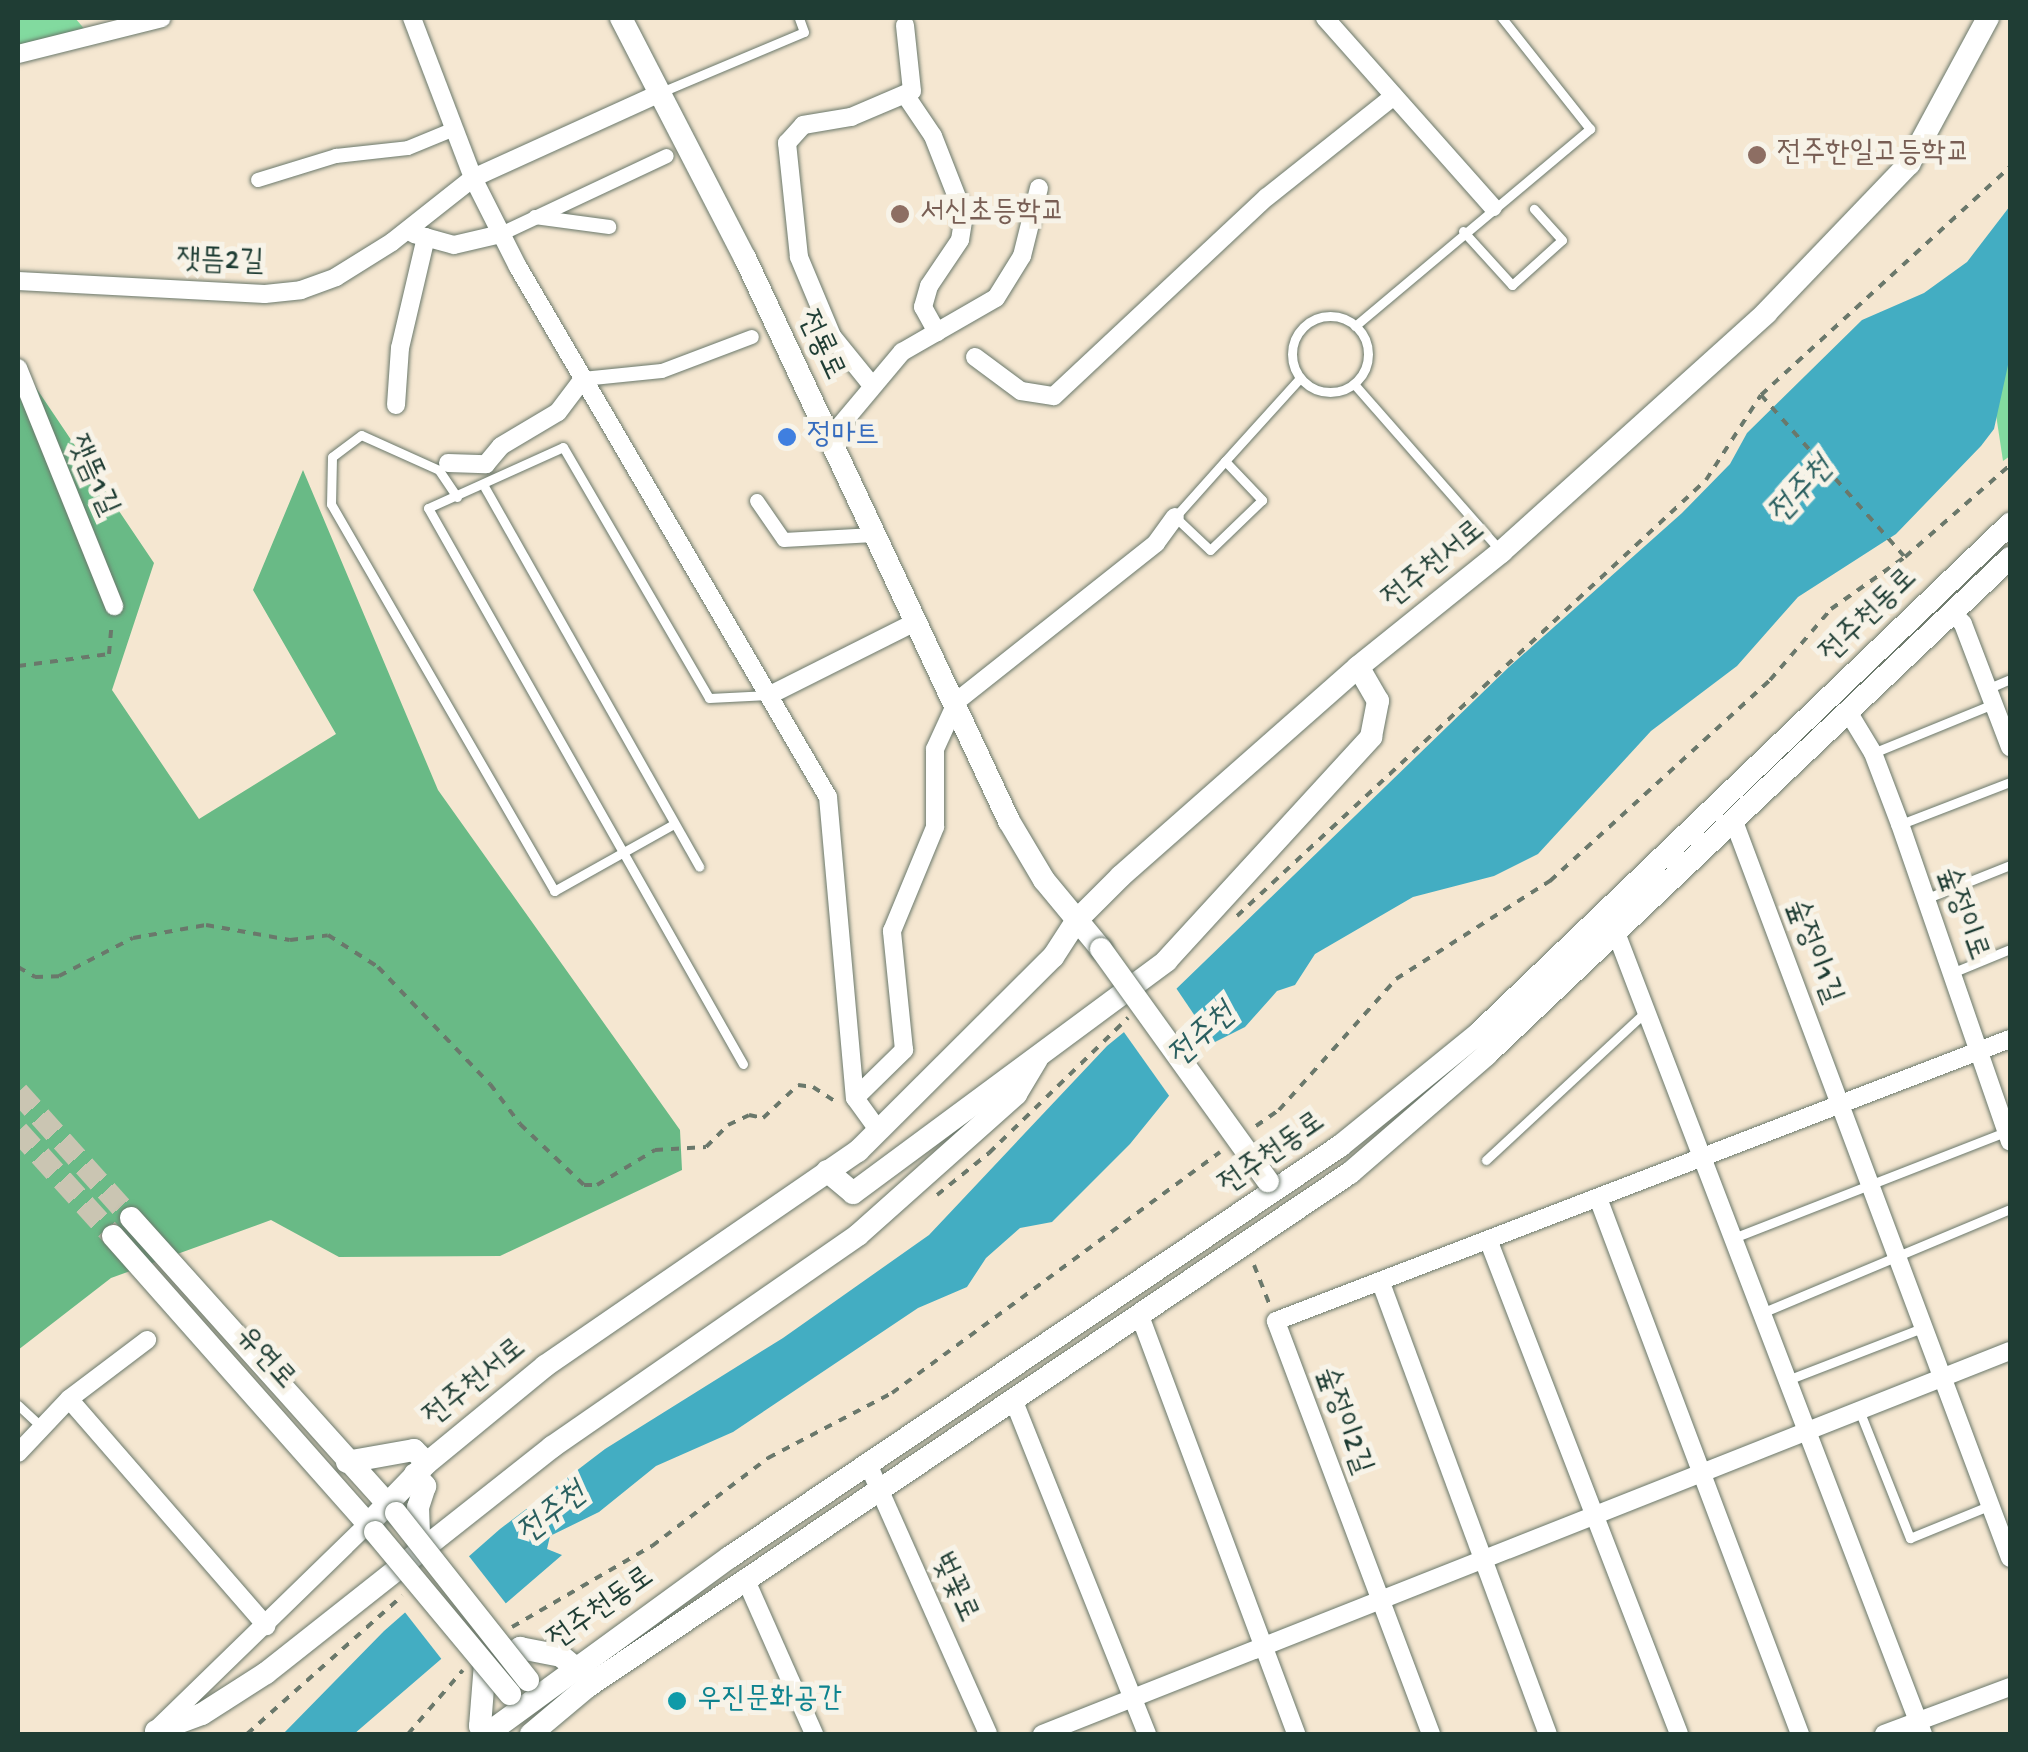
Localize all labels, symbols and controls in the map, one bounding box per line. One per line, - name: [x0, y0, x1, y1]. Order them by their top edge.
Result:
- place label: 전주한일고등학교: [1777, 137, 1970, 173]
- marker: 전주한일고등학교: [1746, 144, 1768, 166]
- place label: 서신초등학교: [920, 196, 1065, 232]
- marker: 서신초등학교: [889, 203, 911, 225]
- street label: 잿뜸2길: [176, 243, 264, 283]
- street label: 전룡로: [787, 306, 851, 386]
- place label: 정마트: [807, 419, 879, 455]
- marker: 정마트: [776, 426, 798, 448]
- street label: 잿뜸1길: [57, 430, 125, 522]
- water label: 전주천: [1762, 451, 1842, 533]
- street label: 전주천서로: [1377, 514, 1493, 618]
- street label: 전주천동로: [1814, 562, 1926, 672]
- street label: 숲정이로: [1928, 862, 1994, 966]
- street label: 숲정이1길: [1776, 895, 1848, 1009]
- water label: 전주천: [1161, 997, 1245, 1077]
- street label: 전주천동로: [1213, 1106, 1333, 1204]
- street label: 유연로: [226, 1320, 302, 1398]
- street label: 전주천서로: [418, 1332, 534, 1436]
- street label: 숲정이2길: [1306, 1363, 1378, 1479]
- water label: 전주천: [511, 1476, 595, 1554]
- street label: 벚꽃로: [922, 1548, 984, 1628]
- street label: 전주천동로: [542, 1561, 662, 1659]
- place label: 우진문화공간: [697, 1683, 842, 1719]
- marker: 우진문화공간: [666, 1690, 688, 1712]

